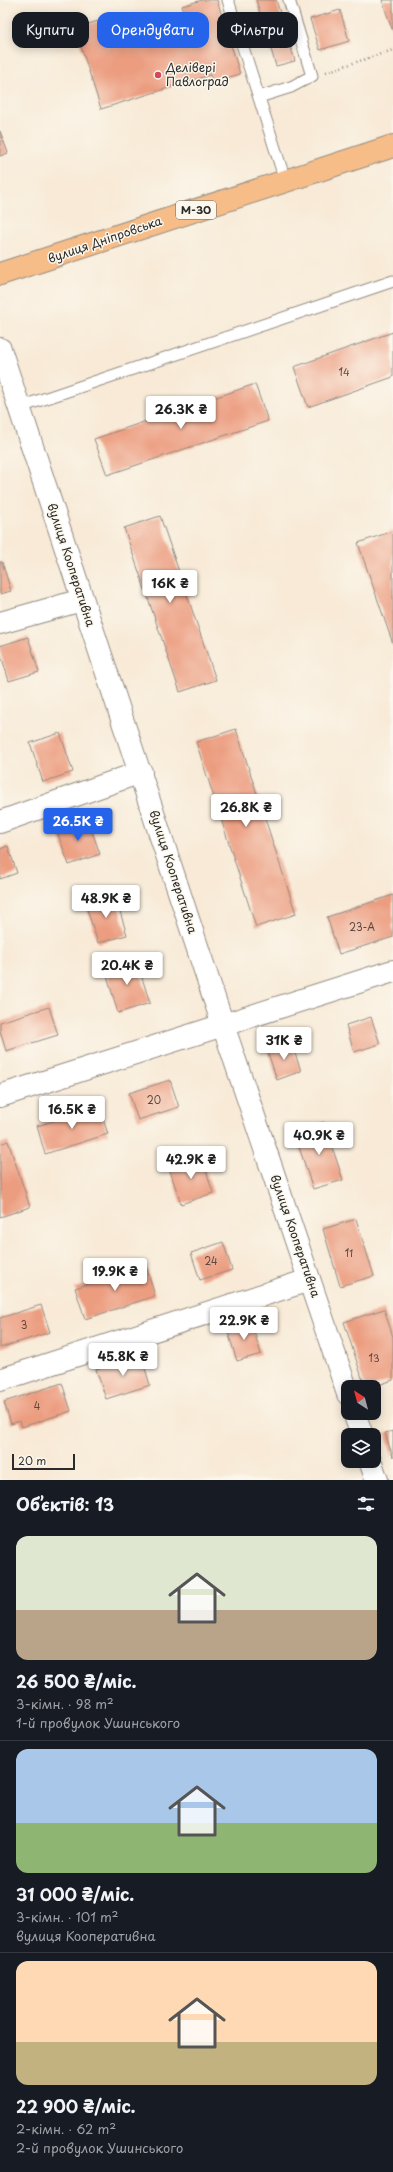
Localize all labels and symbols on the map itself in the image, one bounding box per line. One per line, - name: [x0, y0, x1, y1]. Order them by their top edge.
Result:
- place label: Делівері Павлоград: [165, 58, 229, 90]
- marker: Делівері Павлоград: [153, 70, 163, 80]
- road number: М-30: [176, 201, 216, 219]
- street label: вулиця Дніпровська: [45, 211, 165, 267]
- house number: 14: [338, 364, 350, 379]
- pin: 26.3K ₴: [144, 396, 218, 430]
- street label: вулиця Кооперативна: [43, 501, 101, 629]
- pin: 16K ₴: [142, 570, 198, 604]
- pin: 26.8K ₴: [209, 794, 283, 828]
- pin: 26.5K ₴: [41, 808, 115, 842]
- street label: вулиця Кооперативна: [145, 808, 203, 936]
- pin: 48.9K ₴: [69, 885, 143, 919]
- house number: 23-А: [349, 919, 375, 934]
- pin: 20.4K ₴: [90, 952, 164, 986]
- pin: 31K ₴: [256, 1027, 312, 1061]
- house number: 20: [147, 1092, 161, 1107]
- pin: 16.5K ₴: [35, 1096, 109, 1130]
- pin: 40.9K ₴: [282, 1122, 356, 1156]
- pin: 42.9K ₴: [154, 1146, 228, 1180]
- street label: вулиця Кооперативна: [266, 1172, 326, 1300]
- house number: 11: [345, 1245, 353, 1260]
- house number: 24: [204, 1253, 218, 1268]
- pin: 19.9K ₴: [78, 1258, 152, 1292]
- pin: 22.9K ₴: [207, 1307, 281, 1341]
- house number: 3: [21, 1317, 27, 1332]
- pin: 45.8K ₴: [86, 1343, 160, 1377]
- house number: 13: [368, 1350, 380, 1365]
- north arrow: [341, 1380, 381, 1420]
- house number: 4: [34, 1398, 41, 1413]
- scale bar: [12, 1452, 75, 1471]

